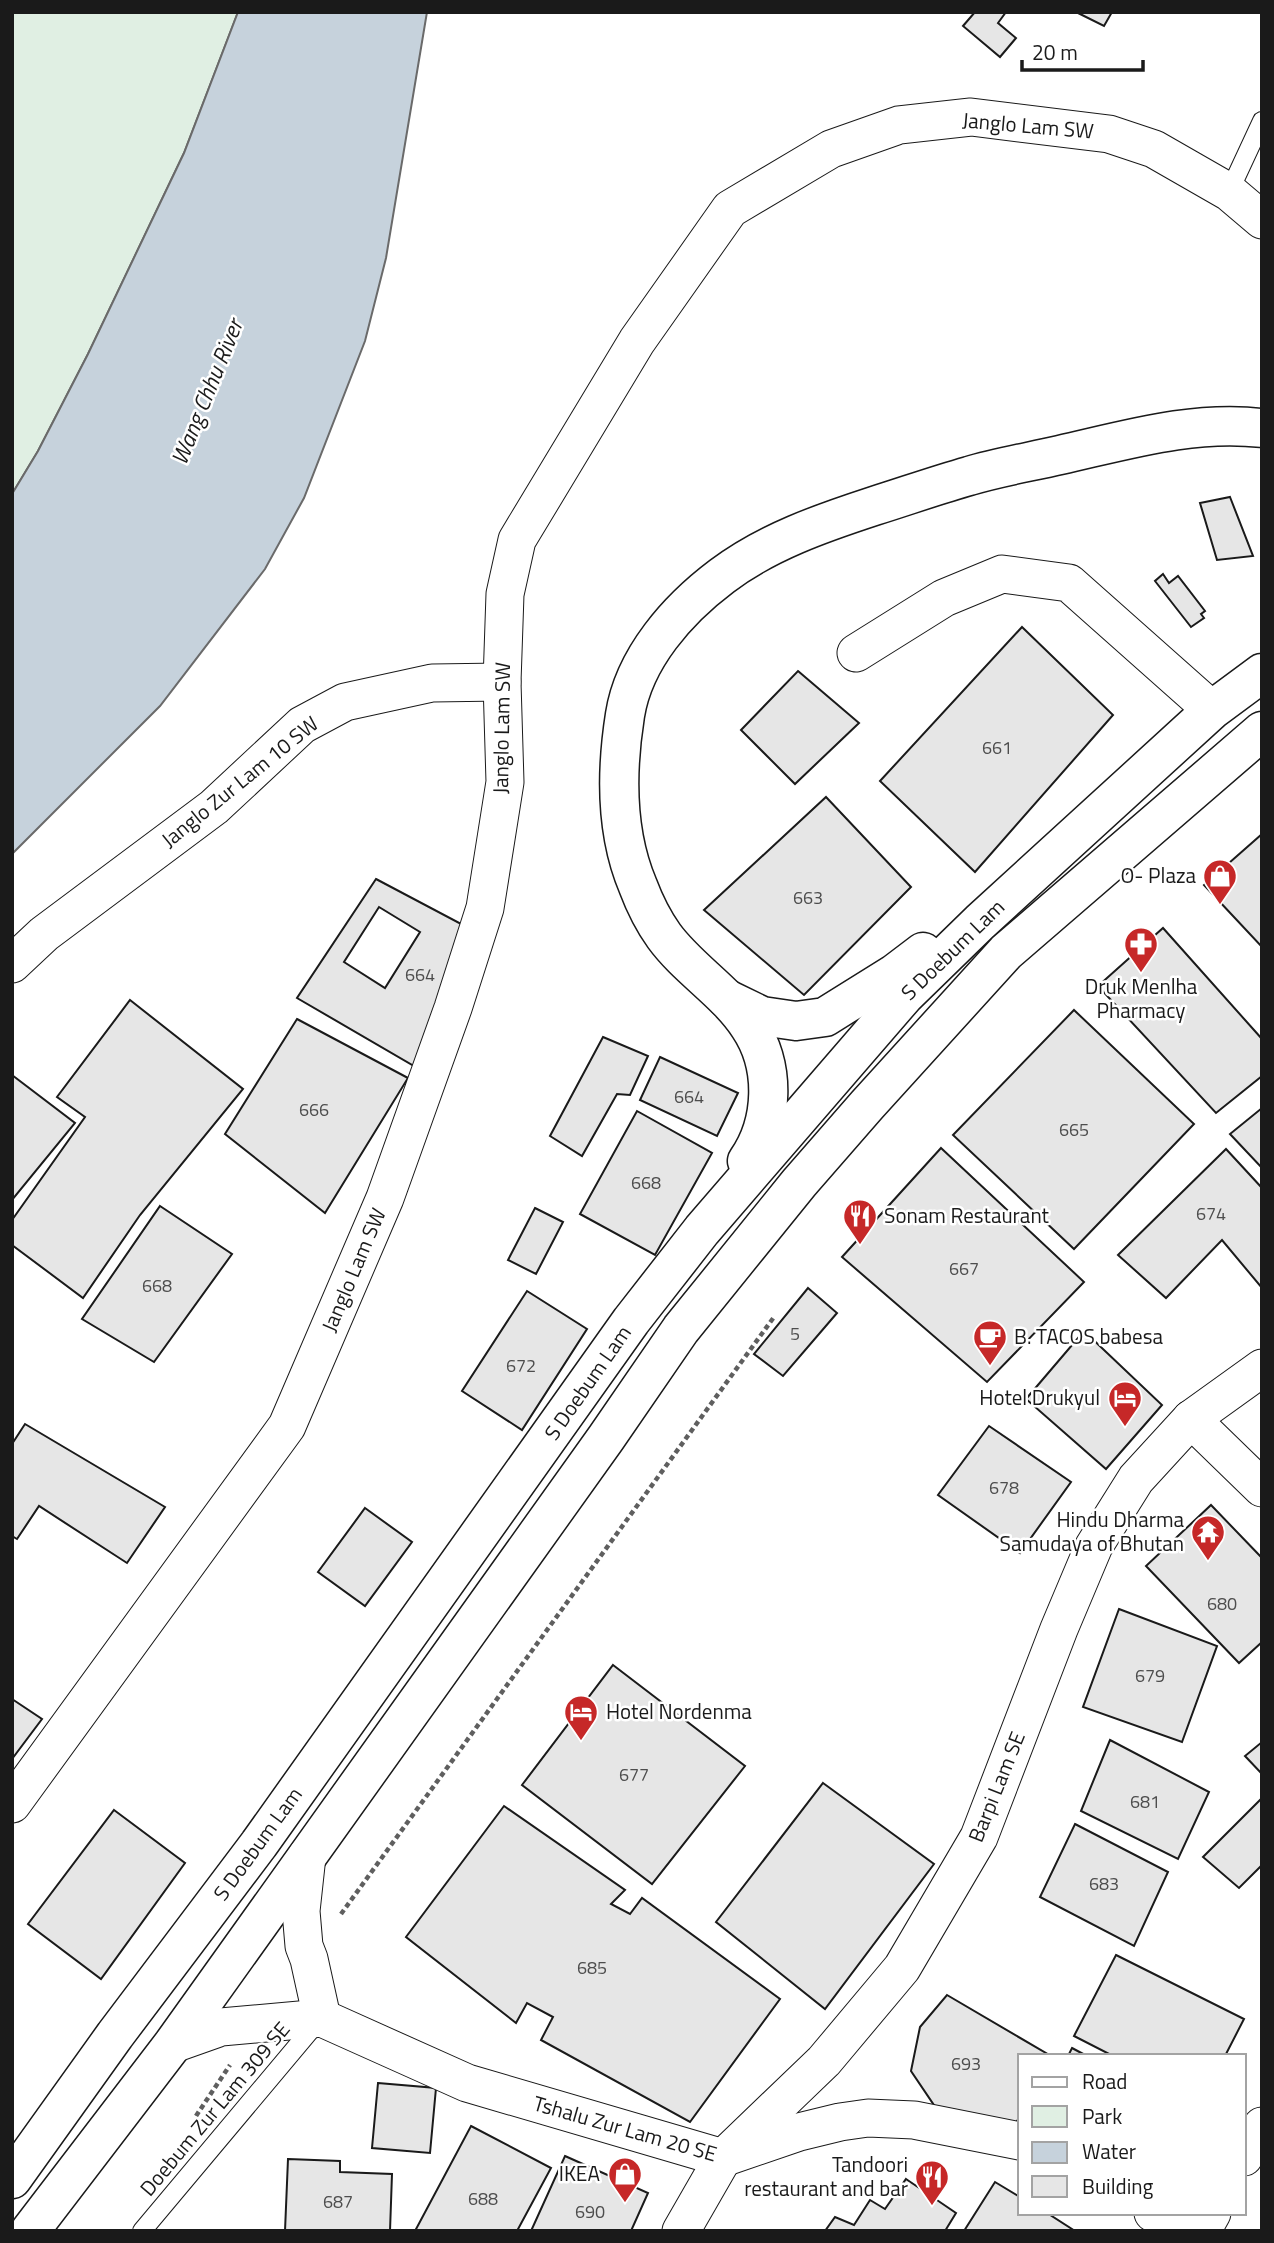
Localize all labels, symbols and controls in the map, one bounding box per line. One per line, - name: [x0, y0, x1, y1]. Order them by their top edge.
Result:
- scale bar: [1022, 28, 1143, 72]
- text: 20 m: [1032, 36, 1078, 68]
- street label: Janglo Lam SW: [961, 103, 1095, 147]
- water label: Wang Chhu River: [161, 311, 253, 470]
- street label: Janglo Lam SW: [484, 662, 518, 794]
- street label: Janglo Zur Lam 10 SW: [154, 708, 325, 855]
- house number: 661: [982, 734, 1012, 761]
- shop icon: O- Plaza: [1201, 857, 1239, 906]
- place label: O- Plaza: [1120, 859, 1196, 891]
- house number: 663: [793, 884, 823, 911]
- street label: S Doebum Lam: [893, 891, 1012, 1007]
- pharmacy icon: Druk Menlha Pharmacy: [1122, 925, 1160, 974]
- house number: 664: [405, 961, 435, 988]
- place label: Druk Menlha Pharmacy: [1085, 970, 1198, 1026]
- house number: 664: [674, 1083, 704, 1110]
- house number: 666: [299, 1096, 329, 1123]
- house number: 665: [1059, 1116, 1089, 1143]
- house number: 668: [631, 1169, 661, 1196]
- restaurant icon: Sonam Restaurant: [841, 1197, 879, 1246]
- place label: Sonam Restaurant: [884, 1199, 1050, 1231]
- house number: 674: [1196, 1200, 1226, 1227]
- street label: Janglo Lam SW: [313, 1203, 394, 1337]
- house number: 667: [949, 1255, 979, 1282]
- house number: 668: [142, 1272, 172, 1299]
- street label: S Doebum Lam: [536, 1318, 639, 1446]
- cafe icon: B. TACOS babesa: [971, 1318, 1009, 1367]
- house number: 5: [790, 1320, 800, 1347]
- place label: B. TACOS babesa: [1014, 1320, 1163, 1352]
- house number: 672: [506, 1352, 536, 1379]
- hotel icon: Hotel Drukyul: [1106, 1379, 1144, 1428]
- place label: Hotel Drukyul: [979, 1381, 1100, 1413]
- house number: 678: [989, 1474, 1019, 1501]
- place label: Hindu Dharma Samudaya of Bhutan: [1000, 1503, 1184, 1559]
- temple icon: Hindu Dharma Samudaya of Bhutan: [1189, 1513, 1227, 1562]
- house number: 680: [1207, 1590, 1237, 1617]
- house number: 679: [1135, 1662, 1165, 1689]
- hotel icon: Hotel Nordenma: [562, 1693, 600, 1742]
- place label: Hotel Nordenma: [606, 1695, 752, 1727]
- street label: Barpi Lam SE: [959, 1727, 1033, 1847]
- house number: 677: [619, 1761, 649, 1788]
- street label: S Doebum Lam: [205, 1780, 309, 1907]
- house number: 681: [1130, 1788, 1160, 1815]
- house number: 683: [1089, 1870, 1119, 1897]
- house number: 685: [577, 1954, 607, 1981]
- street label: Doebum Zur Lam 309 SE: [131, 2014, 297, 2203]
- house number: 693: [951, 2050, 981, 2077]
- legend: [1018, 2054, 1246, 2215]
- text: Road: [1082, 2065, 1127, 2097]
- street label: Tshalu Zur Lam 20 SE: [530, 2087, 721, 2170]
- text: Park: [1082, 2100, 1122, 2132]
- text: Water: [1082, 2135, 1136, 2167]
- place label: Tandoori restaurant and bar: [744, 2148, 908, 2204]
- shop icon: IKEA: [606, 2155, 644, 2204]
- place label: IKEA: [559, 2157, 600, 2189]
- restaurant icon: Tandoori restaurant and bar: [913, 2158, 951, 2207]
- text: Building: [1082, 2170, 1154, 2202]
- house number: 688: [468, 2185, 498, 2212]
- house number: 687: [323, 2188, 353, 2215]
- house number: 690: [575, 2198, 605, 2225]

